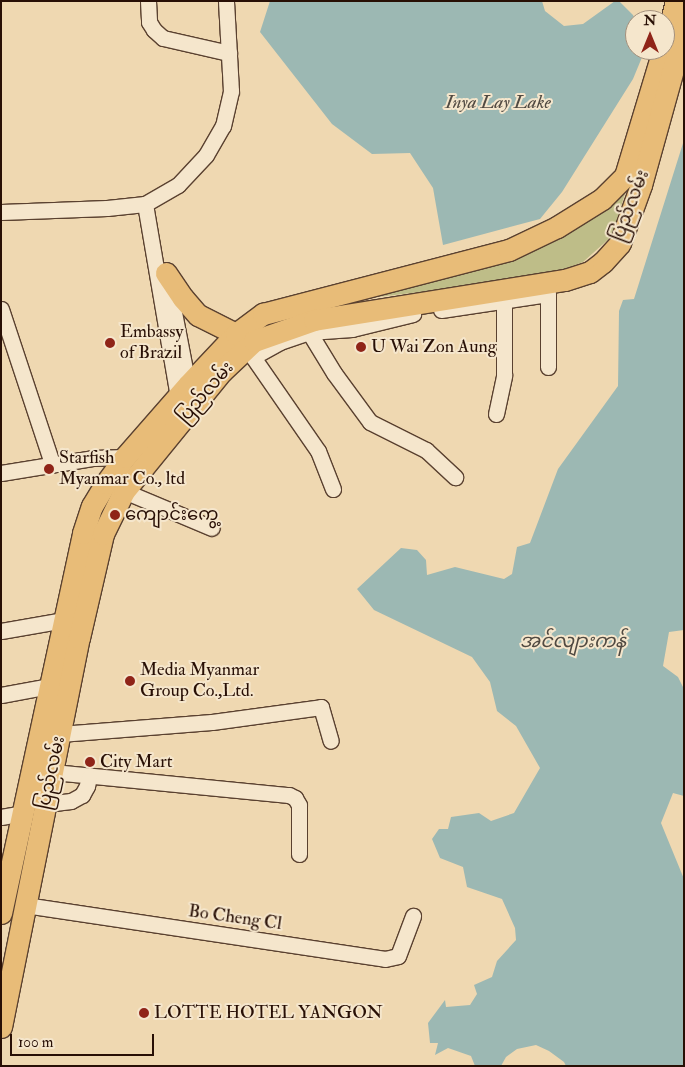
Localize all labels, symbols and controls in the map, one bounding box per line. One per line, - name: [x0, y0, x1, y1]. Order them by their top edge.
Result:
- north arrow: [625, 10, 675, 60]
- text: N: [644, 12, 656, 29]
- water label: Inya Lay Lake: [445, 92, 551, 114]
- street label: ပြည်လမ်း: [607, 167, 655, 245]
- place label: Embassy of Brazil: [120, 322, 183, 364]
- place label: U Wai Zon Aung: [371, 336, 497, 358]
- marker: Embassy of Brazil: [104, 337, 116, 349]
- marker: U Wai Zon Aung: [355, 341, 367, 353]
- street label: ပြည်လမ်း: [173, 358, 239, 428]
- place label: Starfish Myanmar Co., ltd: [59, 448, 185, 490]
- marker: Starfish Myanmar Co., ltd: [43, 463, 55, 475]
- place label: ကျောင်းကွေ့: [125, 504, 218, 526]
- marker: ကျောင်းကွေ့: [109, 509, 121, 521]
- water label: အင်လျားကန်: [520, 631, 626, 653]
- place label: Media Myanmar Group Co.,Ltd.: [140, 660, 259, 702]
- marker: Media Myanmar Group Co.,Ltd.: [124, 675, 136, 687]
- street label: ပြည်လမ်း: [34, 734, 70, 812]
- place label: City Mart: [100, 751, 173, 773]
- marker: City Mart: [84, 756, 96, 768]
- street label: Bo Cheng Cl: [187, 901, 283, 935]
- place label: LOTTE HOTEL YANGON: [154, 1002, 383, 1024]
- marker: LOTTE HOTEL YANGON: [138, 1007, 150, 1019]
- scale bar: [12, 1024, 156, 1056]
- text: 100 m: [18, 1033, 53, 1052]

